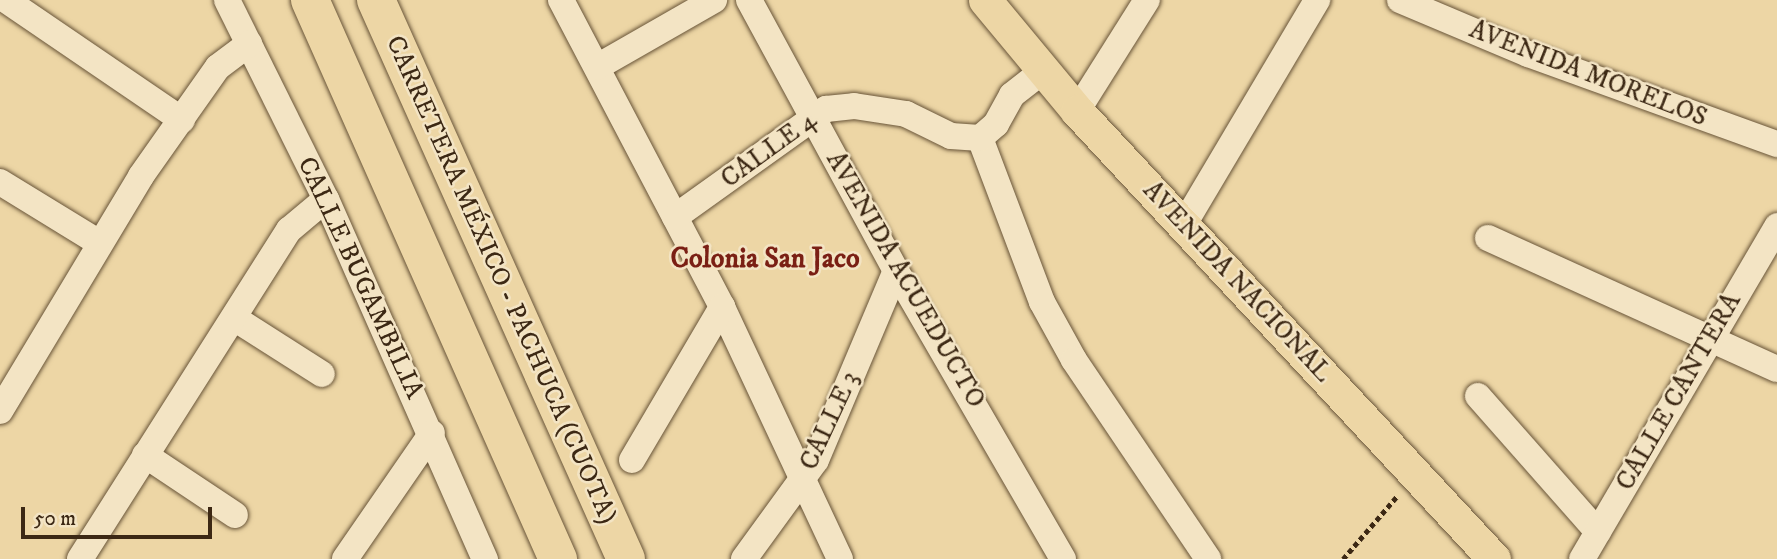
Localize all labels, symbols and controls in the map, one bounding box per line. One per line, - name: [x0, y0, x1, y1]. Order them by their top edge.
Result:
- street label: AVENIDA MORELOS: [1465, 14, 1711, 134]
- street label: CARRETERA MÉXICO - PACHUCA (CUOTA): [379, 31, 623, 529]
- street label: CALLE 4: [715, 105, 823, 195]
- street label: AVENIDA ACUEDUCTO: [819, 146, 991, 414]
- street label: CALLE BUGAMBILIA: [290, 152, 430, 404]
- street label: AVENIDA NACIONAL: [1136, 175, 1338, 389]
- district label: Colonia San Jaco: [670, 242, 860, 276]
- street label: CALLE CANTERA: [1610, 288, 1748, 496]
- street label: CALLE 3: [794, 367, 866, 475]
- scale bar: [24, 492, 215, 536]
- text: 50 m: [34, 506, 76, 532]

